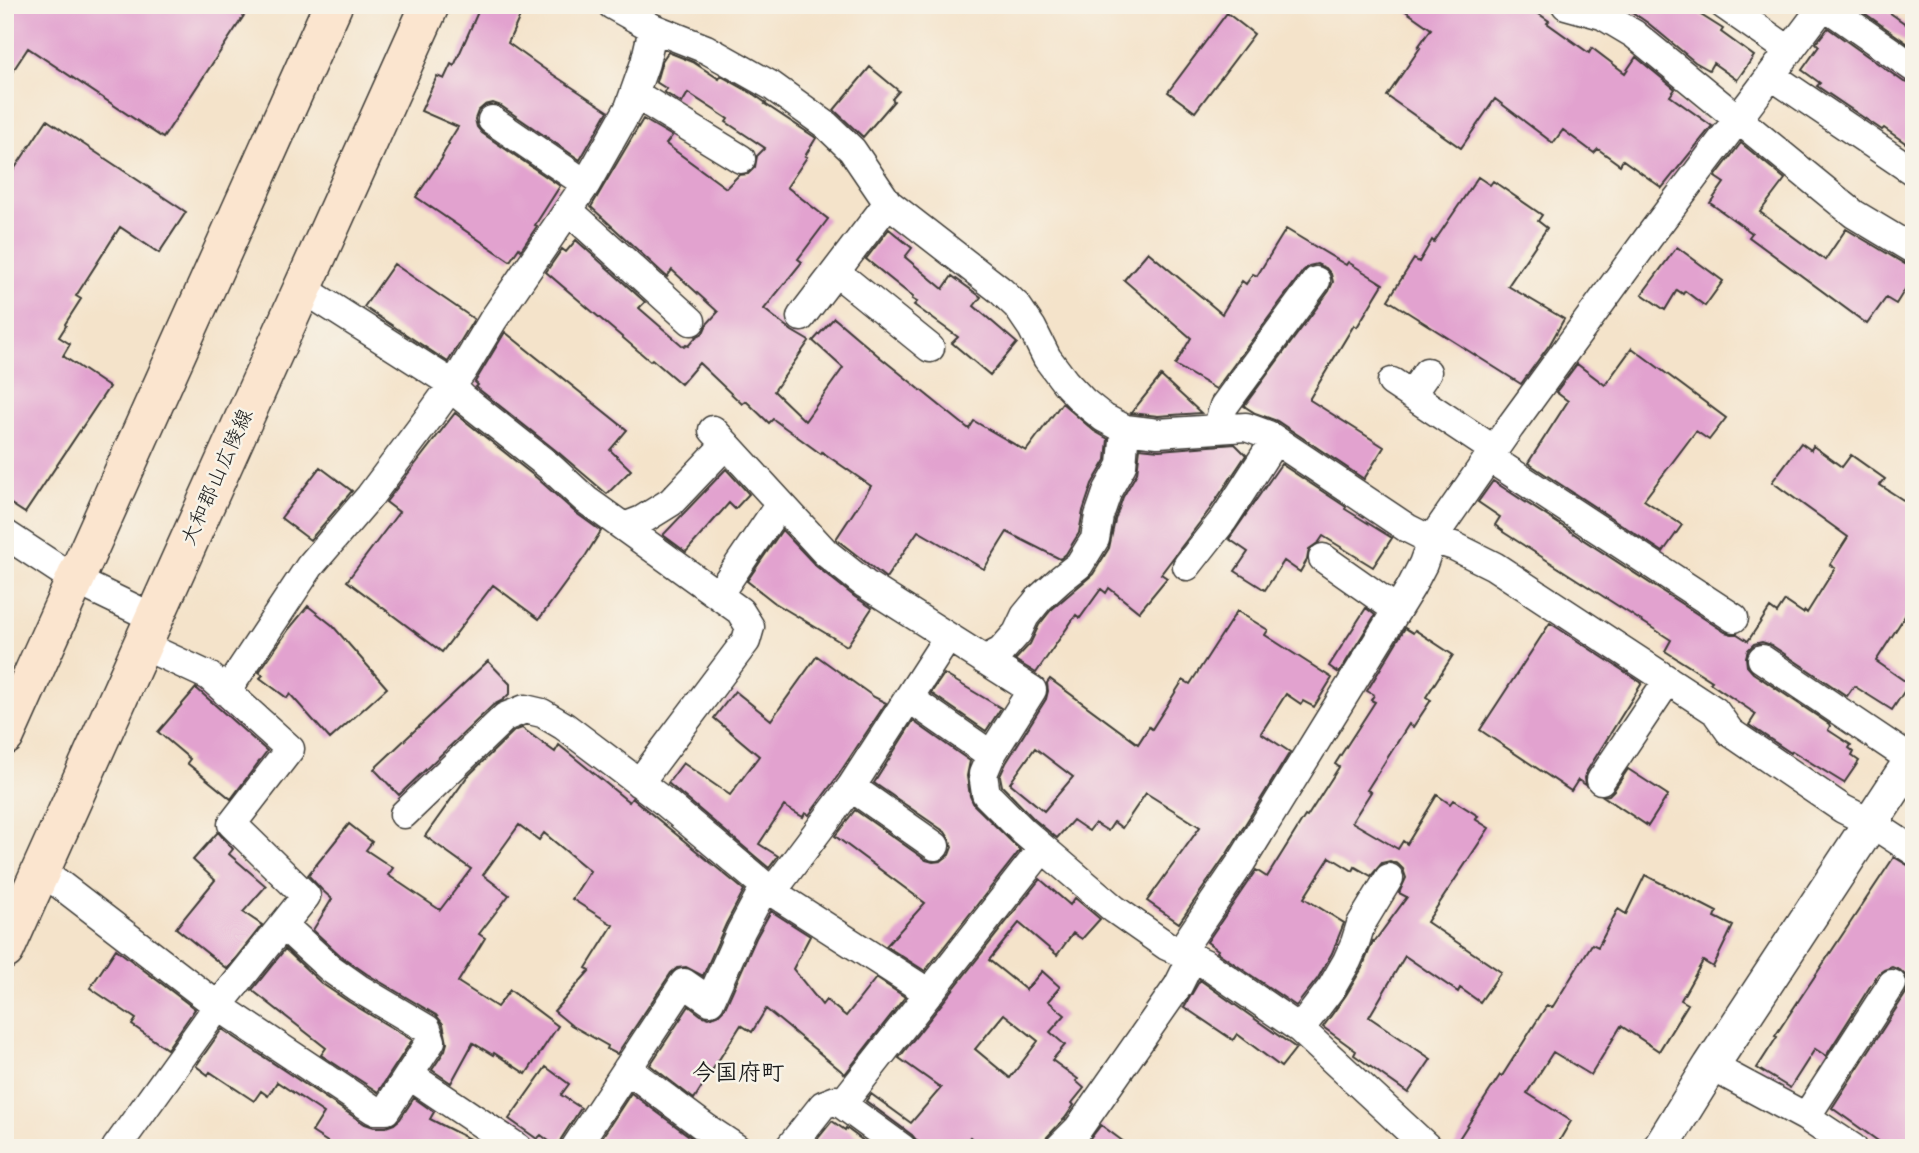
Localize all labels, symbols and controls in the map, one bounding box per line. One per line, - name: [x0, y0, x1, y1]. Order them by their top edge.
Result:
- street label: 大和郡山広陵線: [174, 404, 260, 550]
- district label: 今国府町: [692, 1057, 784, 1089]

